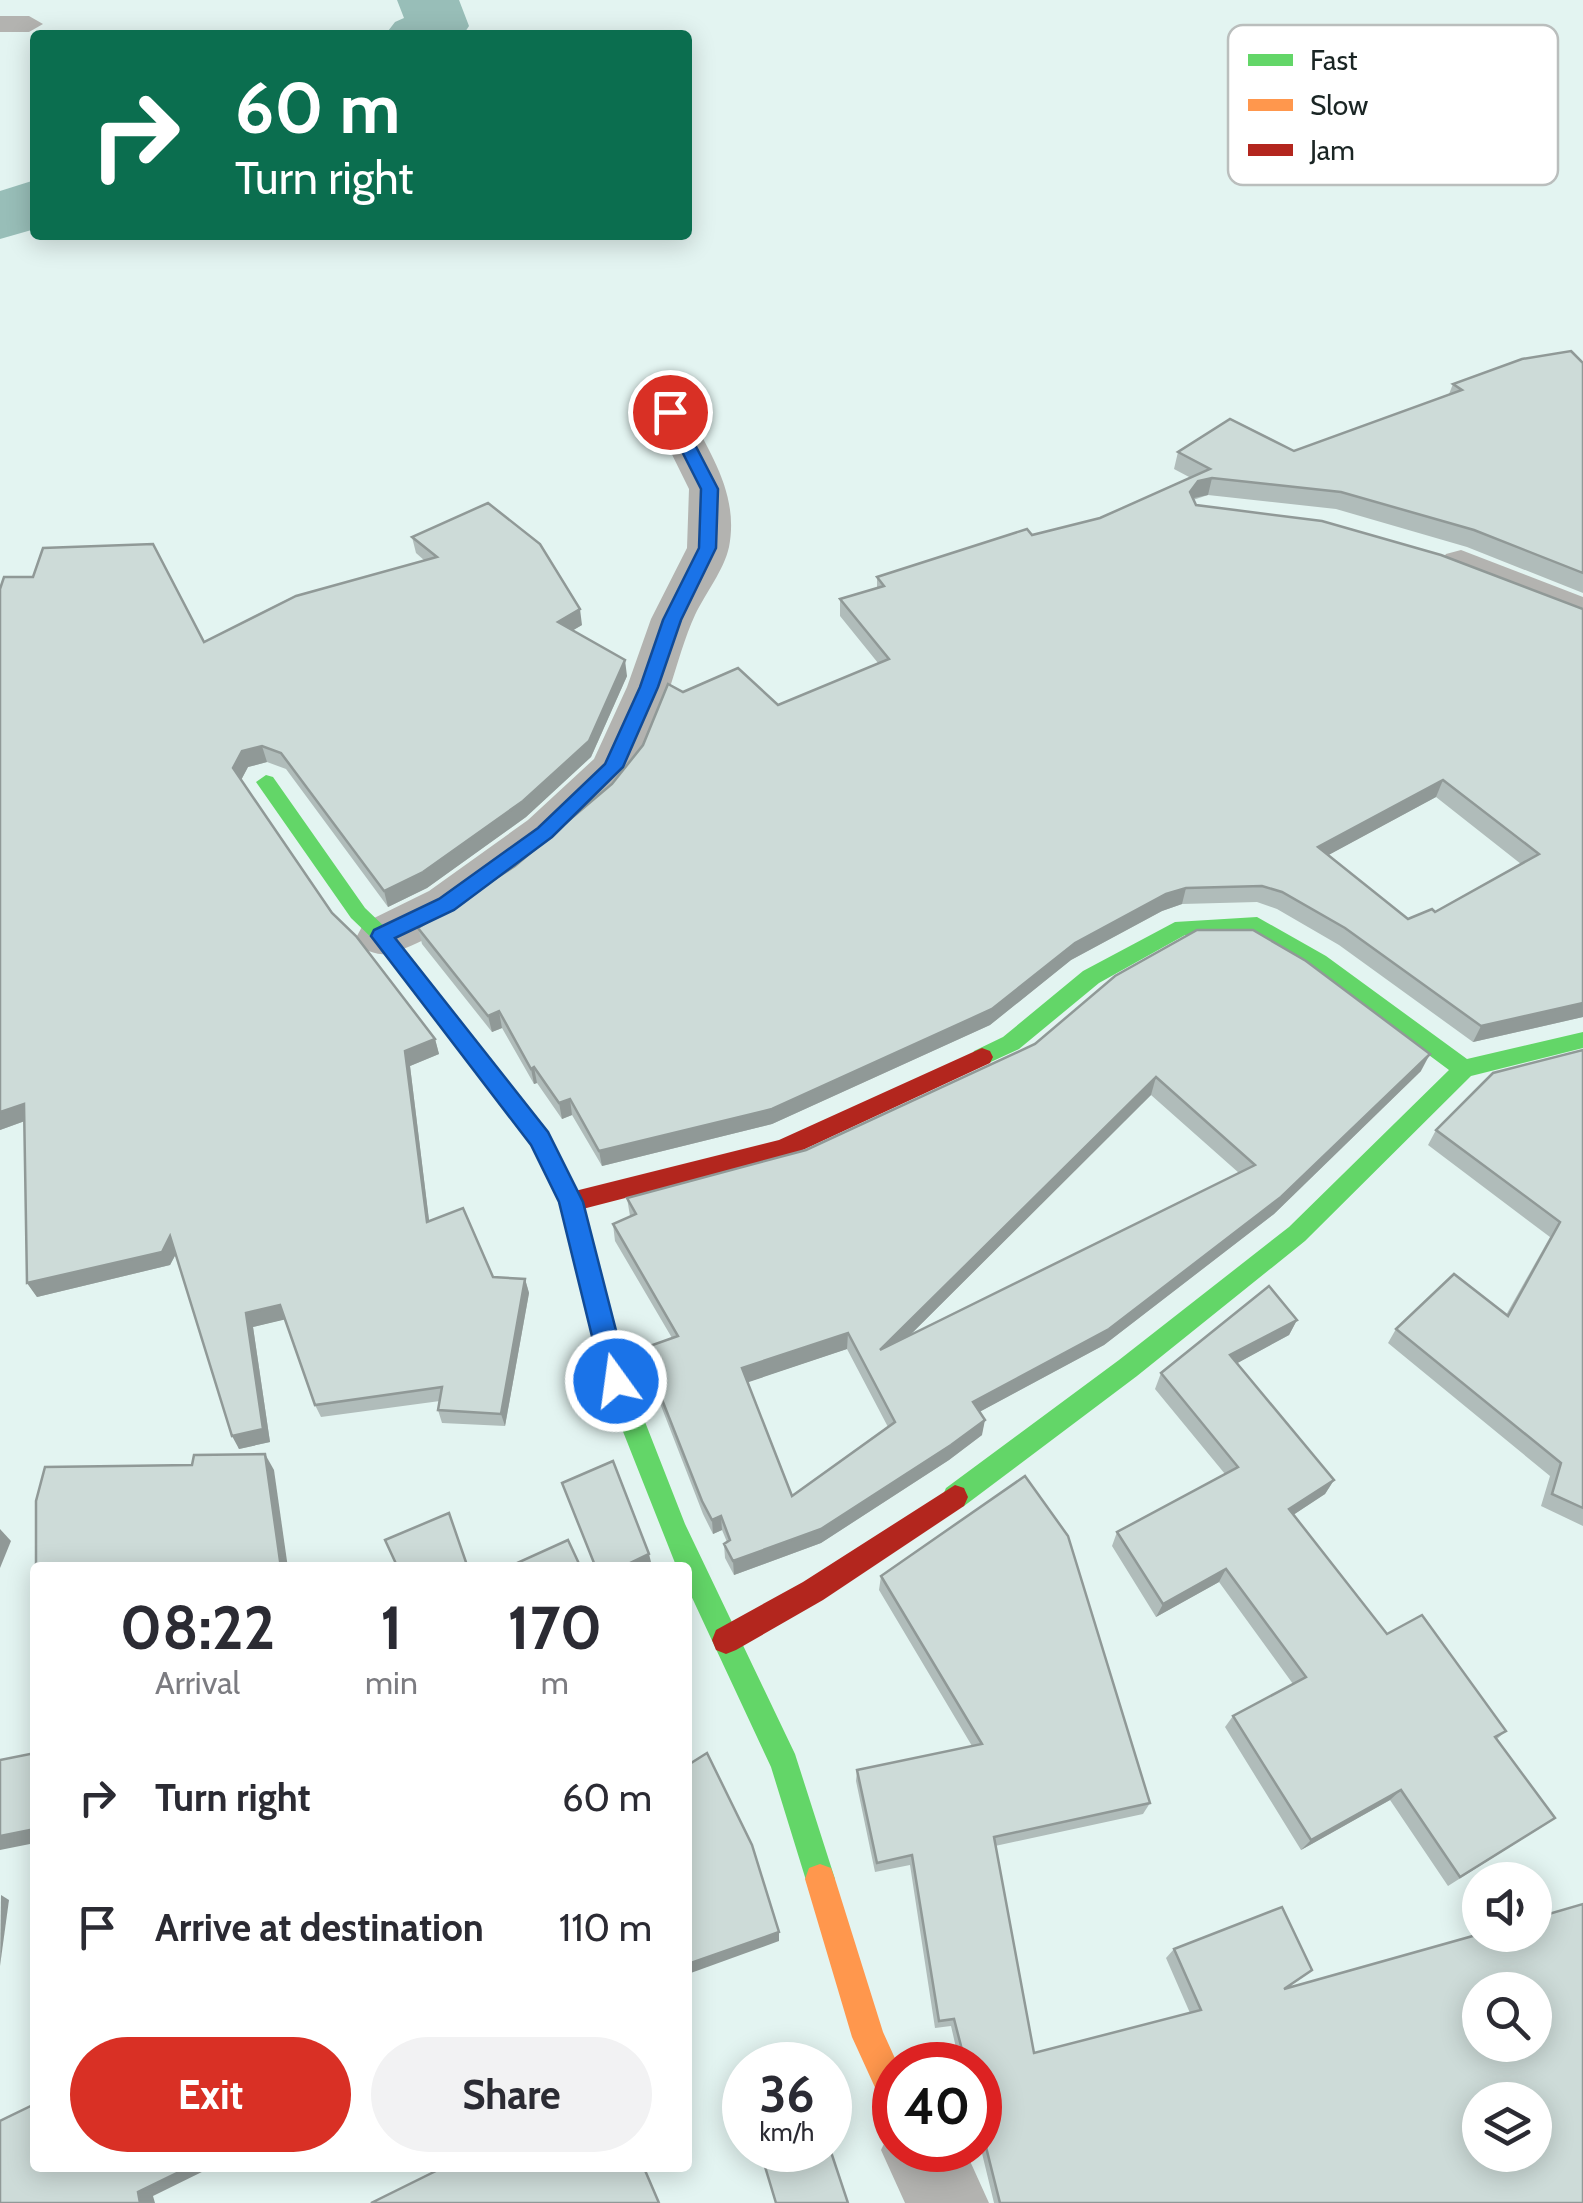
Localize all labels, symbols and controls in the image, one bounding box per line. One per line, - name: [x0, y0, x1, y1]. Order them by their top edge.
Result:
- legend: [1228, 25, 1558, 185]
- text: Fast: [1310, 43, 1358, 77]
- text: 60 m: [235, 65, 400, 151]
- icon: right: [70, 70, 200, 200]
- text: Slow: [1310, 88, 1368, 122]
- text: Jam: [1309, 133, 1355, 167]
- text: Turn right: [235, 151, 414, 205]
- pin: [628, 370, 713, 455]
- icon: arrive: [643, 385, 698, 440]
- position arrow: [564, 1329, 668, 1433]
- text: 08:22: [120, 1591, 275, 1664]
- text: 1: [380, 1591, 402, 1664]
- text: 170: [508, 1591, 602, 1664]
- text: Arrival: [155, 1663, 240, 1702]
- text: min: [365, 1663, 418, 1702]
- text: m: [541, 1663, 569, 1702]
- icon: right: [70, 1770, 125, 1825]
- text: Turn right: [155, 1774, 311, 1821]
- text: 60 m: [562, 1774, 652, 1821]
- map controls: [1462, 1862, 1552, 2172]
- button: sound: [1462, 1862, 1552, 1952]
- icon: arrive: [70, 1900, 125, 1955]
- text: Arrive at destination: [155, 1904, 484, 1951]
- text: 110 m: [559, 1904, 652, 1951]
- button: search: [1462, 1972, 1552, 2062]
- button: Exit: [70, 2037, 351, 2152]
- button: Share: [371, 2037, 652, 2152]
- speed limit sign: 40: [872, 2042, 1002, 2172]
- text: 36: [759, 2064, 815, 2125]
- button: layers: [1462, 2082, 1552, 2172]
- text: km/h: [760, 2117, 814, 2147]

